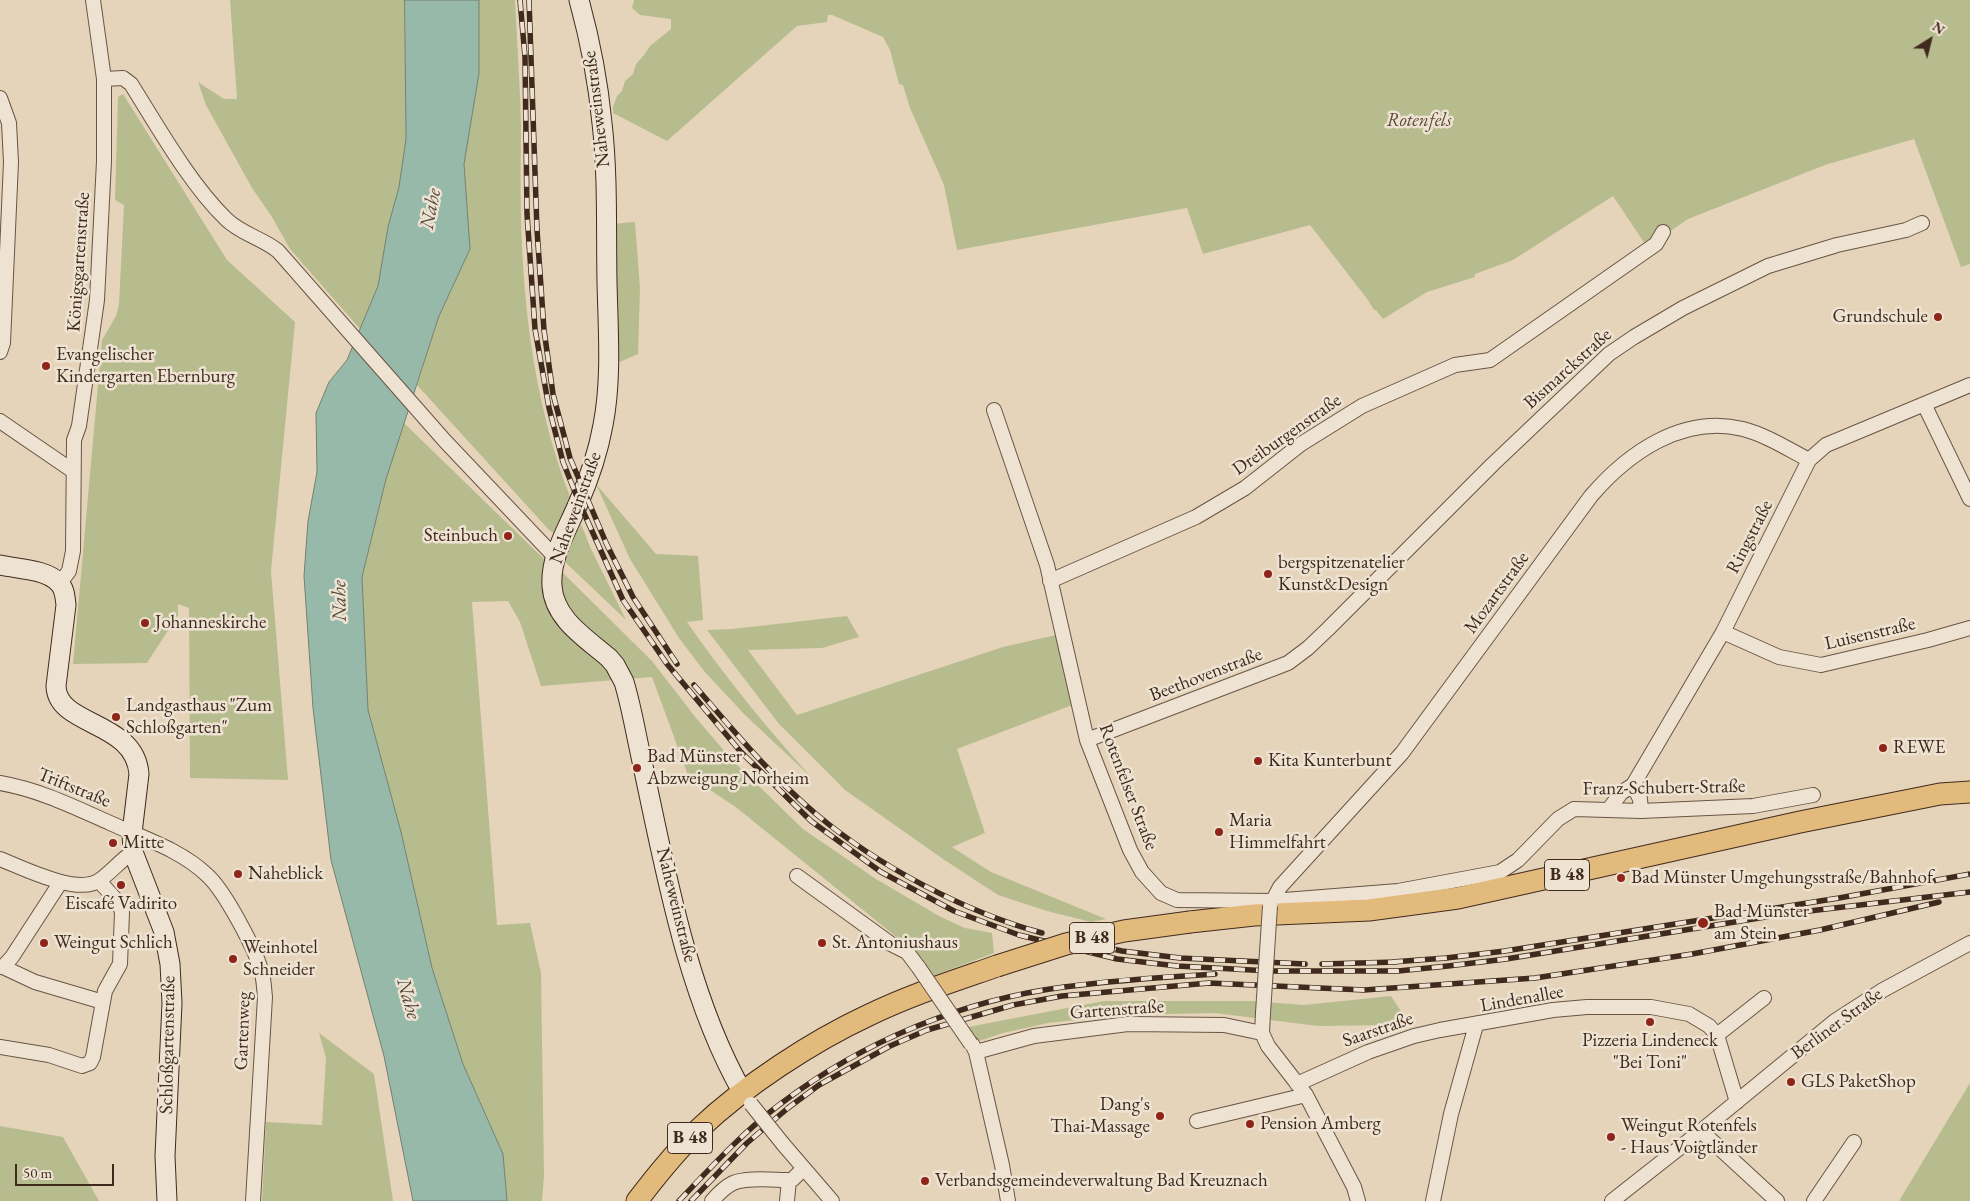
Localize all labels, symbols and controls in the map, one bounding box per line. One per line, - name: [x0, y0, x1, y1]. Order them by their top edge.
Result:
- north arrow: [1905, 15, 1955, 65]
- text: N: [1929, 17, 1949, 38]
- street label: Naheweinstraße: [579, 49, 615, 169]
- park label: Rotenfels: [1386, 110, 1452, 132]
- water label: Nahe: [415, 186, 447, 232]
- street label: Königsgartenstraße: [63, 191, 95, 333]
- place label: Grundschule: [1833, 306, 1928, 328]
- marker: Grundschule: [1932, 311, 1944, 323]
- street label: Bismarckstraße: [1519, 324, 1617, 414]
- place label: Evangelischer Kindergarten Ebernburg: [56, 344, 235, 388]
- marker: Evangelischer Kindergarten Ebernburg: [40, 360, 52, 372]
- street label: Dreiburgenstraße: [1228, 389, 1346, 481]
- street label: Naheweinstraße: [545, 449, 607, 567]
- street label: Ringstraße: [1722, 496, 1778, 578]
- place label: Steinbuch: [424, 525, 498, 547]
- marker: Steinbuch: [502, 530, 514, 542]
- street label: Mozartstraße: [1460, 547, 1534, 639]
- place label: bergspitzenatelier Kunst&Design: [1278, 552, 1405, 596]
- marker: bergspitzenatelier Kunst&Design: [1262, 568, 1274, 580]
- water label: Nahe: [328, 580, 352, 622]
- place label: Johanneskirche: [155, 612, 266, 634]
- street label: Luisenstraße: [1822, 613, 1918, 655]
- marker: Johanneskirche: [139, 617, 151, 629]
- street label: Beethovenstraße: [1146, 643, 1266, 707]
- place label: Landgasthaus "Zum Schloßgarten": [126, 695, 272, 739]
- marker: Landgasthaus "Zum Schloßgarten": [110, 711, 122, 723]
- street label: Rotenfelser Straße: [1093, 721, 1163, 853]
- place label: REWE: [1893, 737, 1945, 759]
- marker: REWE: [1877, 742, 1889, 754]
- place label: Bad Münster Abzweigung Norheim: [647, 746, 809, 790]
- place label: Kita Kunterbunt: [1268, 750, 1391, 772]
- marker: Kita Kunterbunt: [1252, 755, 1264, 767]
- marker: Bad Münster Abzweigung Norheim: [631, 762, 643, 774]
- street label: Triftstraße: [34, 763, 114, 813]
- street label: Franz-Schubert-Straße: [1582, 775, 1746, 801]
- place label: Maria Himmelfahrt: [1229, 810, 1326, 854]
- marker: Maria Himmelfahrt: [1213, 826, 1225, 838]
- place label: Mitte: [123, 832, 164, 854]
- marker: Mitte: [107, 837, 119, 849]
- street label: Naheweinstraße: [651, 845, 701, 965]
- road number: B 48: [1544, 860, 1590, 890]
- place label: Naheblick: [248, 863, 323, 885]
- place label: Bad Münster Umgehungsstraße/Bahnhof: [1631, 867, 1933, 889]
- marker: Naheblick: [232, 868, 244, 880]
- marker: Bad Münster Umgehungsstraße/Bahnhof: [1615, 872, 1627, 884]
- marker: Eiscafé Vadirito: [115, 879, 127, 891]
- place label: Eiscafé Vadirito: [65, 893, 177, 915]
- place label: Bad Münster am Stein: [1714, 901, 1809, 945]
- marker: Bad Münster am Stein: [1696, 916, 1710, 930]
- road number: B 48: [1070, 922, 1114, 954]
- place label: Weingut Schlich: [54, 932, 173, 954]
- place label: St. Antoniushaus: [832, 932, 958, 954]
- marker: Weingut Schlich: [38, 937, 50, 949]
- place label: Weinhotel Schneider: [243, 937, 318, 981]
- marker: St. Antoniushaus: [816, 937, 828, 949]
- marker: Weinhotel Schneider: [227, 953, 239, 965]
- street label: Schloßgartenstraße: [155, 976, 181, 1114]
- water label: Nahe: [391, 976, 425, 1022]
- street label: Lindenallee: [1479, 980, 1565, 1018]
- street label: Berliner Straße: [1787, 983, 1887, 1065]
- street label: Gartenweg: [230, 991, 256, 1071]
- street label: Gartenstraße: [1069, 995, 1165, 1025]
- street label: Saarstraße: [1340, 1007, 1416, 1053]
- marker: Pizzeria Lindeneck "Bei Toni": [1644, 1016, 1656, 1028]
- place label: Pizzeria Lindeneck "Bei Toni": [1582, 1030, 1718, 1074]
- place label: GLS PaketShop: [1801, 1071, 1916, 1093]
- marker: GLS PaketShop: [1785, 1076, 1797, 1088]
- place label: Dang's Thai-Massage: [1050, 1094, 1150, 1138]
- marker: Dang's Thai-Massage: [1154, 1110, 1166, 1122]
- place label: Pension Amberg: [1260, 1113, 1381, 1135]
- place label: Weingut Rotenfels - Haus Voigtländer: [1621, 1115, 1758, 1159]
- marker: Pension Amberg: [1244, 1118, 1256, 1130]
- road number: B 48: [668, 1122, 712, 1154]
- marker: Weingut Rotenfels - Haus Voigtländer: [1605, 1131, 1617, 1143]
- scale bar: [18, 1154, 116, 1186]
- text: 50 m: [23, 1163, 52, 1182]
- place label: Verbandsgemeindeverwaltung Bad Kreuznach: [935, 1170, 1268, 1192]
- marker: Verbandsgemeindeverwaltung Bad Kreuznach: [919, 1175, 931, 1187]

